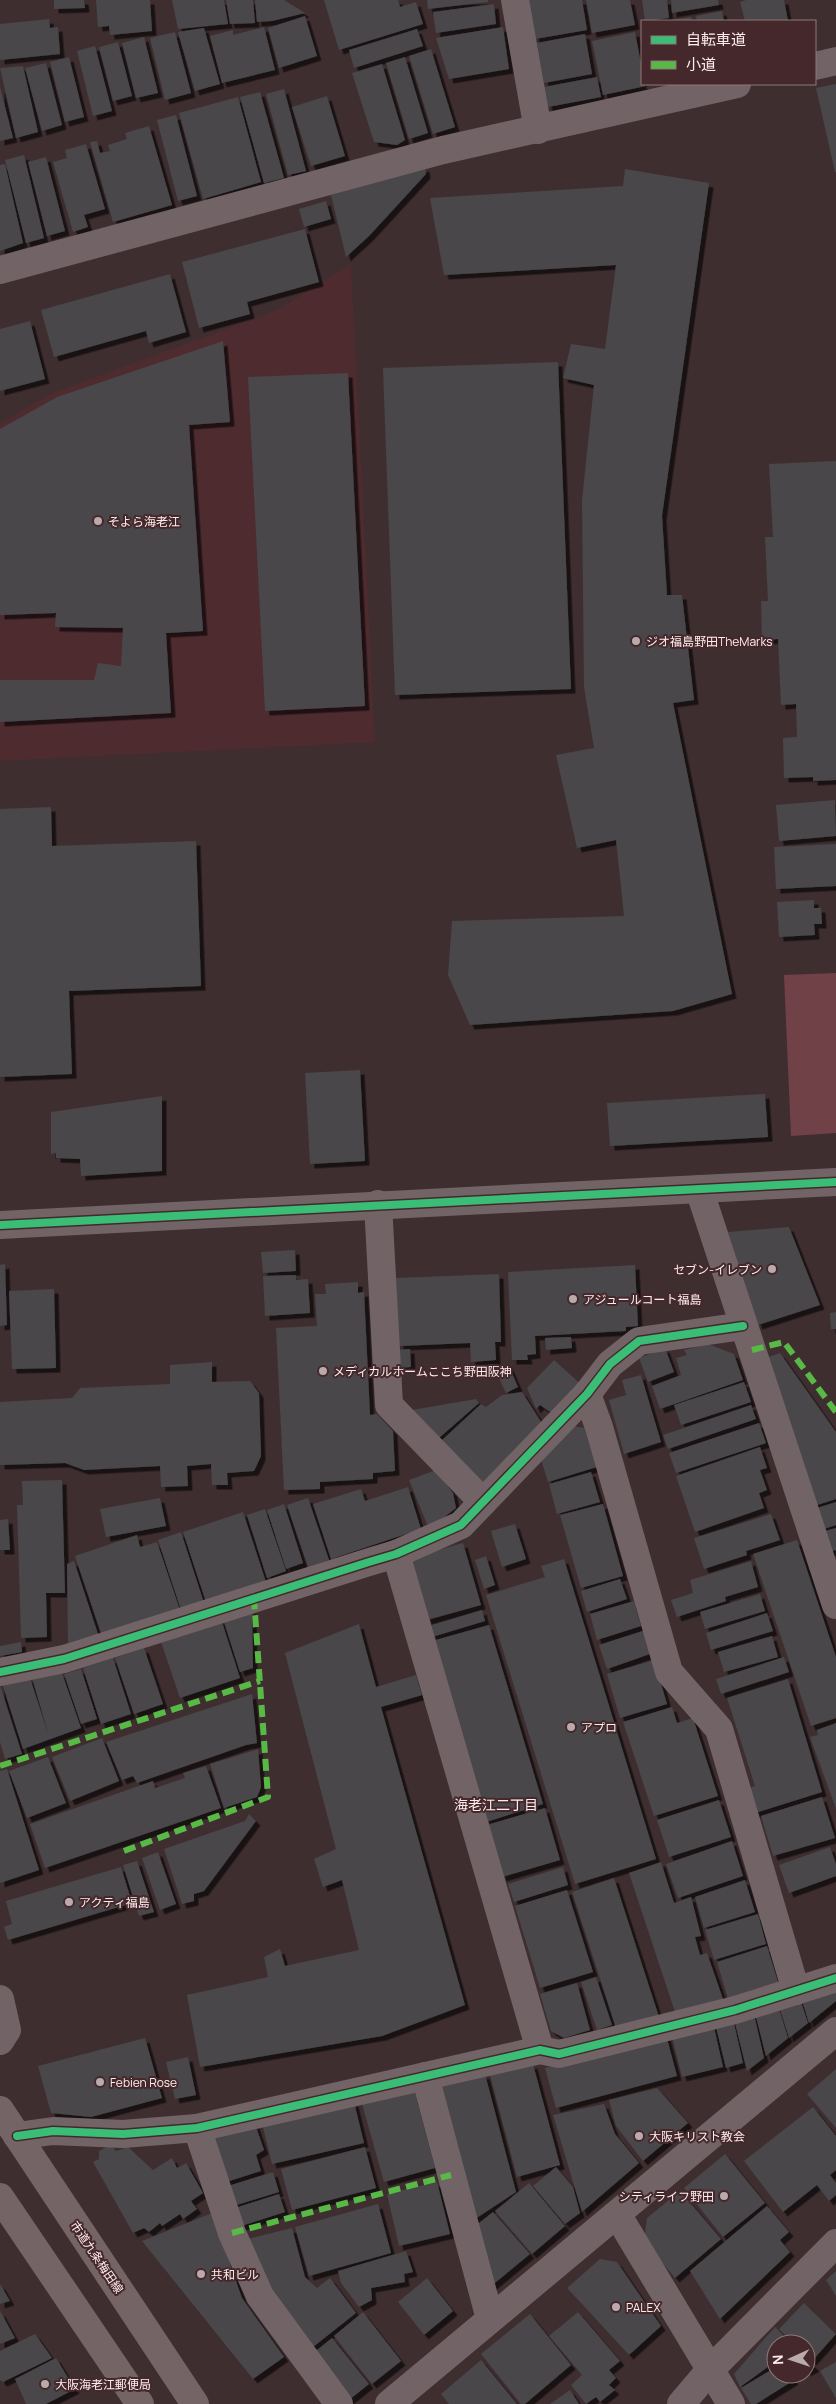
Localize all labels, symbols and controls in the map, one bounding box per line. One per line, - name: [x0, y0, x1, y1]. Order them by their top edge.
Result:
- legend: [641, 20, 816, 85]
- text: 自転車道: [686, 29, 746, 50]
- text: 小道: [686, 54, 716, 75]
- place label: そよら海老江: [108, 513, 180, 530]
- marker: そよら海老江: [92, 515, 104, 527]
- place label: ジオ福島野田TheMarks: [646, 633, 773, 650]
- marker: ジオ福島野田TheMarks: [630, 635, 642, 647]
- place label: セブン-イレブン: [673, 1261, 762, 1278]
- marker: セブン-イレブン: [766, 1263, 778, 1275]
- place label: アジュールコート福島: [583, 1291, 701, 1308]
- marker: アジュールコート福島: [567, 1293, 579, 1305]
- place label: メディカルホームここち野田阪神: [333, 1363, 512, 1380]
- marker: メディカルホームここち野田阪神: [317, 1365, 329, 1377]
- place label: アプロ: [581, 1719, 617, 1736]
- marker: アプロ: [565, 1721, 577, 1733]
- district label: 海老江二丁目: [454, 1795, 538, 1814]
- place label: アクティ福島: [79, 1894, 150, 1911]
- marker: アクティ福島: [63, 1896, 75, 1908]
- place label: Febien Rose: [110, 2074, 177, 2091]
- marker: Febien Rose: [94, 2076, 106, 2088]
- place label: 大阪キリスト教会: [649, 2128, 745, 2145]
- marker: 大阪キリスト教会: [633, 2130, 645, 2142]
- place label: シティライフ野田: [619, 2188, 714, 2205]
- marker: シティライフ野田: [718, 2190, 730, 2202]
- street label: 市道九条梅田線: [66, 2217, 128, 2297]
- place label: 共和ビル: [211, 2266, 259, 2283]
- marker: 共和ビル: [195, 2268, 207, 2280]
- place label: PALEX: [626, 2299, 661, 2316]
- marker: PALEX: [610, 2301, 622, 2313]
- north arrow: [766, 2334, 816, 2384]
- text: N: [768, 2354, 787, 2365]
- place label: 大阪海老江郵便局: [55, 2376, 151, 2393]
- marker: 大阪海老江郵便局: [39, 2378, 51, 2390]

